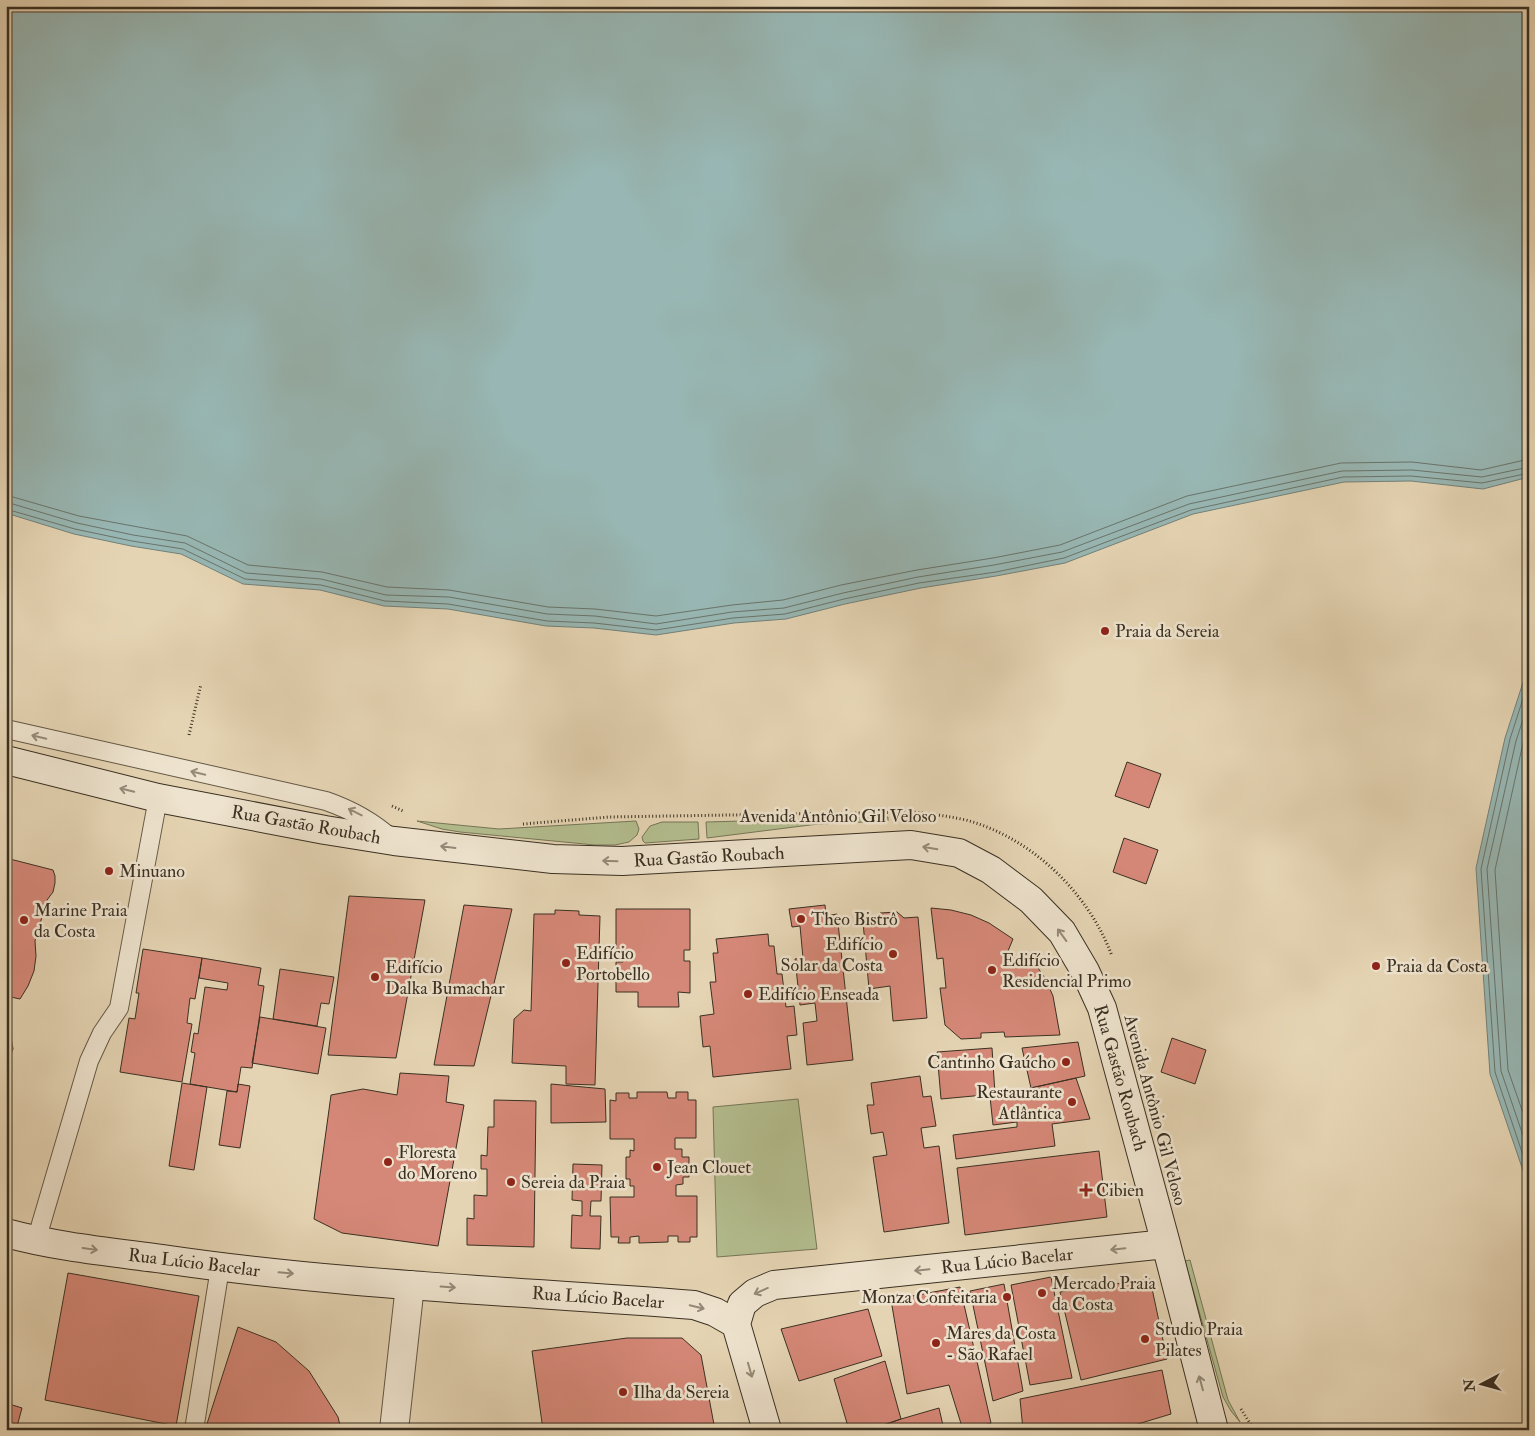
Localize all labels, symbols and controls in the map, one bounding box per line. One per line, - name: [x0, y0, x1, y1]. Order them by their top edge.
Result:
- place label: Praia da Sereia: [1115, 620, 1220, 643]
- marker: Praia da Sereia: [1099, 625, 1111, 637]
- one-way arrow: [32, 732, 48, 741]
- one-way arrow: [190, 768, 206, 777]
- one-way arrow: [119, 785, 135, 795]
- street label: Rua Gastão Roubach: [230, 801, 383, 850]
- street label: Avenida Antônio Gil Veloso: [739, 805, 937, 828]
- one-way arrow: [348, 807, 363, 817]
- one-way arrow: [441, 842, 457, 852]
- street label: Rua Gastão Roubach: [633, 842, 786, 872]
- one-way arrow: [922, 843, 938, 853]
- one-way arrow: [603, 856, 619, 865]
- place label: Minuano: [119, 860, 185, 883]
- marker: Minuano: [103, 865, 115, 877]
- place label: Marine Praia da Costa: [34, 899, 128, 943]
- place label: Theo Bistrô: [811, 908, 898, 931]
- marker: Theo Bistrô: [795, 913, 807, 925]
- marker: Marine Praia da Costa: [18, 914, 30, 926]
- one-way arrow: [1057, 928, 1067, 942]
- place label: Edifício Solar da Costa: [781, 933, 884, 977]
- place label: Edifício Portobello: [576, 942, 650, 986]
- marker: Edifício Solar da Costa: [887, 948, 899, 960]
- place label: Edifício Residencial Primo: [1002, 949, 1131, 993]
- place label: Praia da Costa: [1386, 955, 1488, 978]
- place label: Edifício Dalka Bumachar: [385, 956, 505, 1000]
- marker: Edifício Portobello: [560, 957, 572, 969]
- marker: Praia da Costa: [1370, 960, 1382, 972]
- marker: Edifício Residencial Primo: [986, 964, 998, 976]
- marker: Edifício Dalka Bumachar: [369, 971, 381, 983]
- place label: Edifício Enseada: [758, 983, 880, 1006]
- marker: Edifício Enseada: [742, 988, 754, 1000]
- street label: Rua Gastão Roubach: [1088, 1002, 1152, 1154]
- street label: Avenida Antônio Gil Veloso: [1118, 1011, 1192, 1208]
- place label: Cantinho Gaúcho: [927, 1051, 1056, 1074]
- marker: Cantinho Gaúcho: [1060, 1056, 1072, 1068]
- place label: Restaurante Atlântica: [976, 1081, 1063, 1125]
- marker: Restaurante Atlântica: [1066, 1096, 1078, 1108]
- place label: Floresta do Moreno: [398, 1141, 477, 1185]
- marker: Floresta do Moreno: [382, 1156, 394, 1168]
- place label: Jean Clouet: [666, 1156, 751, 1179]
- marker: Jean Clouet: [651, 1161, 663, 1173]
- place label: Sereia da Praia: [521, 1171, 626, 1194]
- marker: Sereia da Praia: [505, 1176, 517, 1188]
- place label: Cibien: [1096, 1179, 1144, 1202]
- marker: Cibien: [1080, 1184, 1092, 1196]
- street label: Rua Lúcio Bacelar: [940, 1243, 1074, 1279]
- one-way arrow: [82, 1244, 98, 1254]
- street label: Rua Lúcio Bacelar: [127, 1244, 262, 1283]
- one-way arrow: [1110, 1244, 1126, 1254]
- one-way arrow: [914, 1265, 930, 1275]
- one-way arrow: [278, 1269, 294, 1278]
- place label: Mercado Praia da Costa: [1052, 1272, 1157, 1316]
- street label: Rua Lúcio Bacelar: [531, 1282, 665, 1314]
- one-way arrow: [440, 1283, 456, 1292]
- one-way arrow: [754, 1286, 769, 1296]
- place label: Monza Confeitaria: [861, 1286, 998, 1309]
- marker: Mercado Praia da Costa: [1036, 1287, 1048, 1299]
- marker: Monza Confeitaria: [1001, 1291, 1013, 1303]
- one-way arrow: [689, 1303, 705, 1312]
- place label: Studio Praia Pilates: [1155, 1318, 1243, 1362]
- place label: Mares da Costa - São Rafael: [946, 1322, 1057, 1366]
- marker: Studio Praia Pilates: [1139, 1333, 1151, 1345]
- marker: Mares da Costa - São Rafael: [930, 1337, 942, 1349]
- north arrow: [1458, 1358, 1508, 1408]
- one-way arrow: [745, 1362, 755, 1378]
- one-way arrow: [1196, 1375, 1206, 1391]
- text: N: [1460, 1378, 1479, 1393]
- place label: Ilha da Sereia: [633, 1381, 730, 1404]
- marker: Ilha da Sereia: [617, 1386, 629, 1398]

